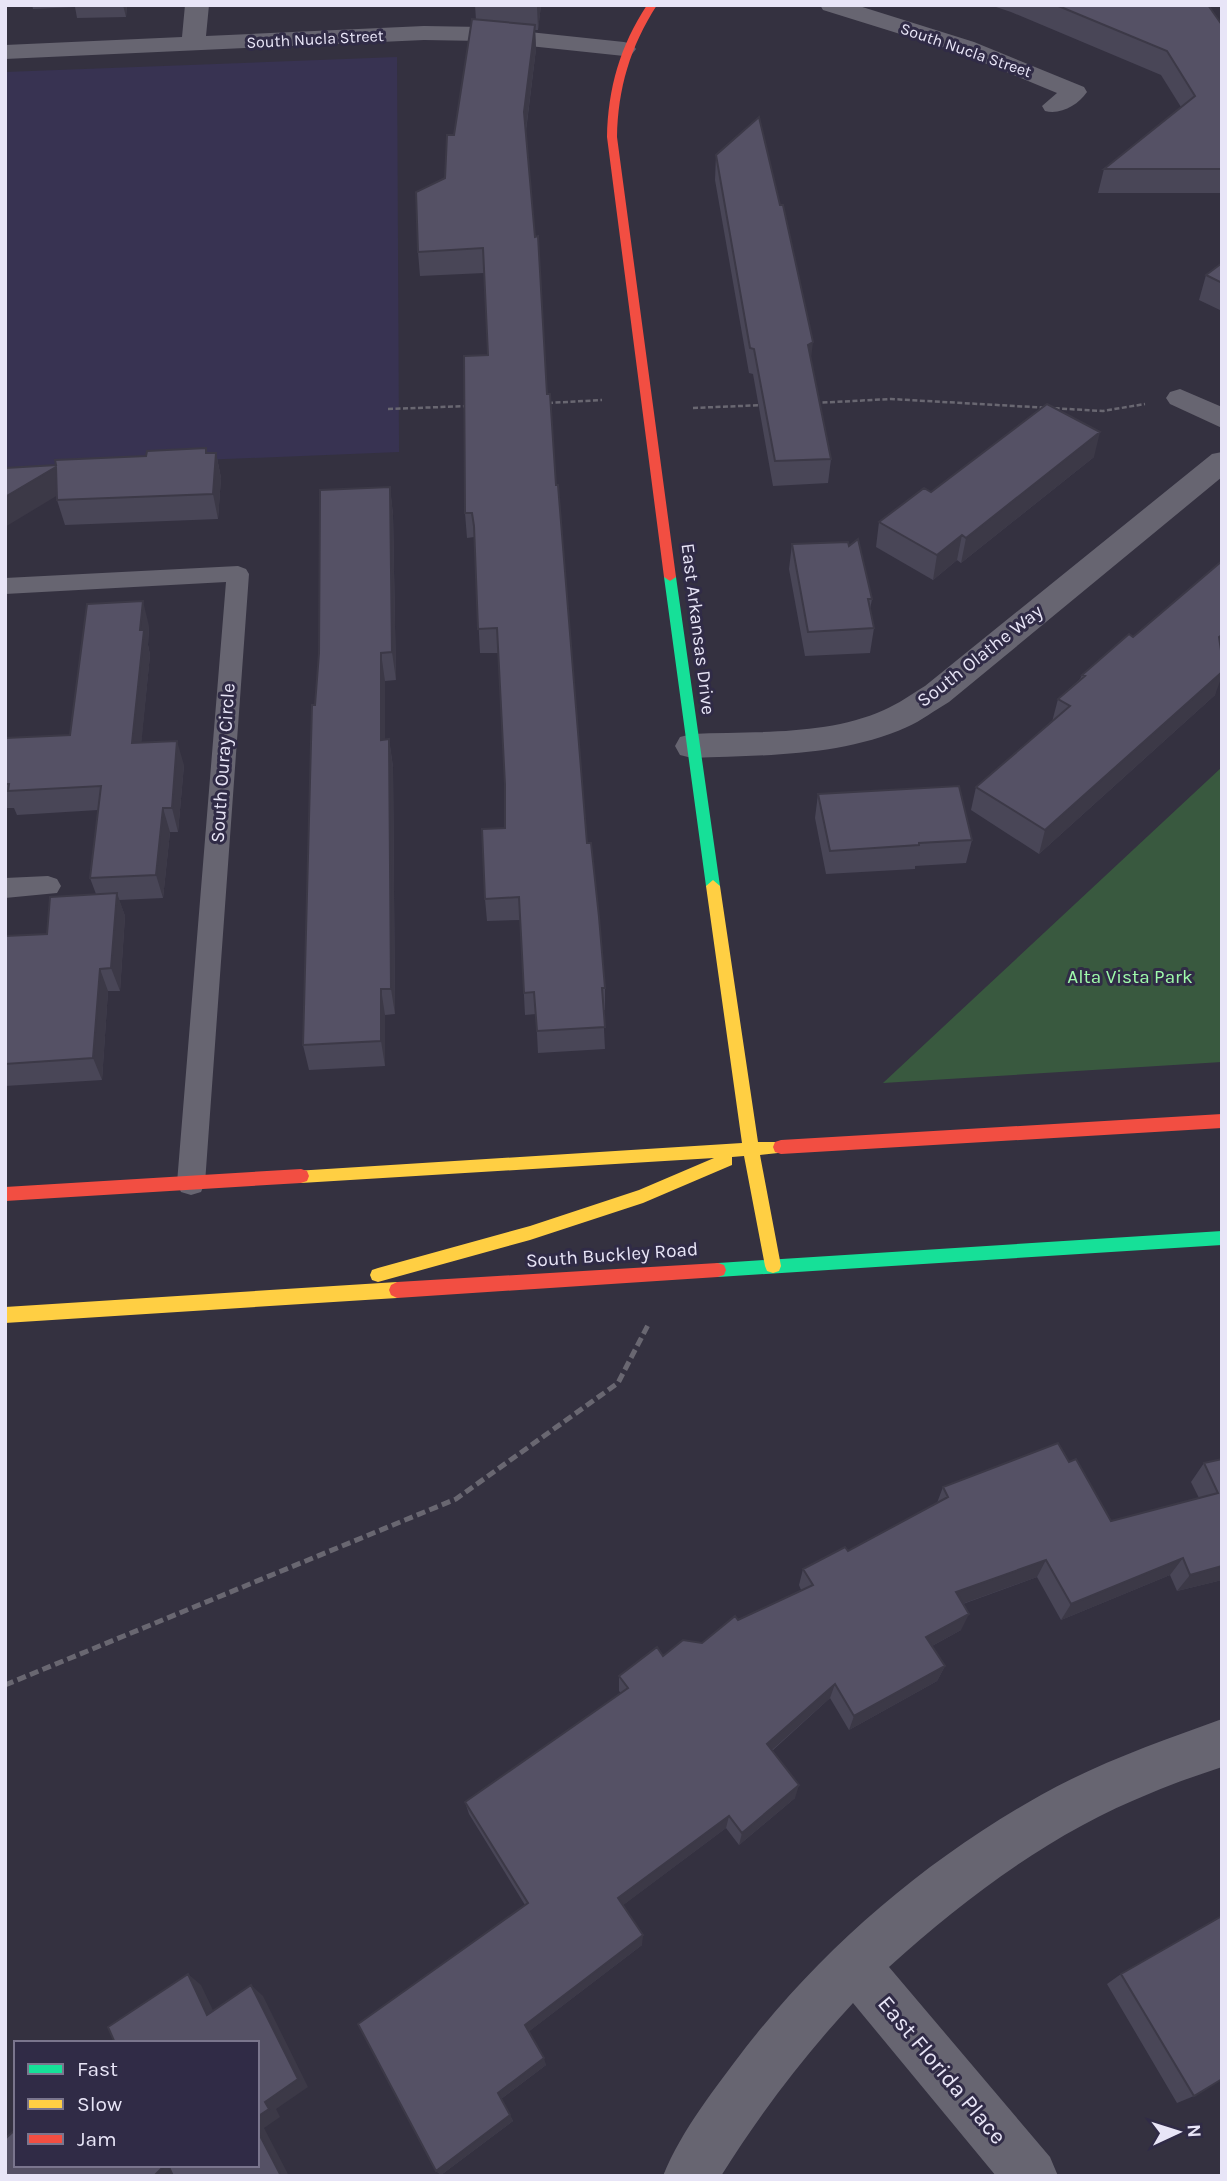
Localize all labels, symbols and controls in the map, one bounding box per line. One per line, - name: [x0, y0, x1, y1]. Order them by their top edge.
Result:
- street label: South Nucla Street: [898, 19, 1034, 81]
- street label: South Nucla Street: [246, 26, 384, 52]
- street label: East Arkansas Drive: [677, 542, 719, 716]
- street label: South Olathe Way: [913, 600, 1047, 712]
- street label: South Ouray Circle: [206, 682, 240, 844]
- park label: Alta Vista Park: [1067, 966, 1193, 988]
- street label: South Buckley Road: [525, 1238, 699, 1272]
- street label: East Florida Place: [872, 1990, 1012, 2150]
- legend: [14, 2041, 259, 2167]
- text: Fast: [77, 2057, 118, 2081]
- text: Slow: [77, 2092, 122, 2116]
- north arrow: [1143, 2097, 1213, 2167]
- text: N: [1183, 2123, 1205, 2138]
- text: Jam: [77, 2127, 117, 2151]

